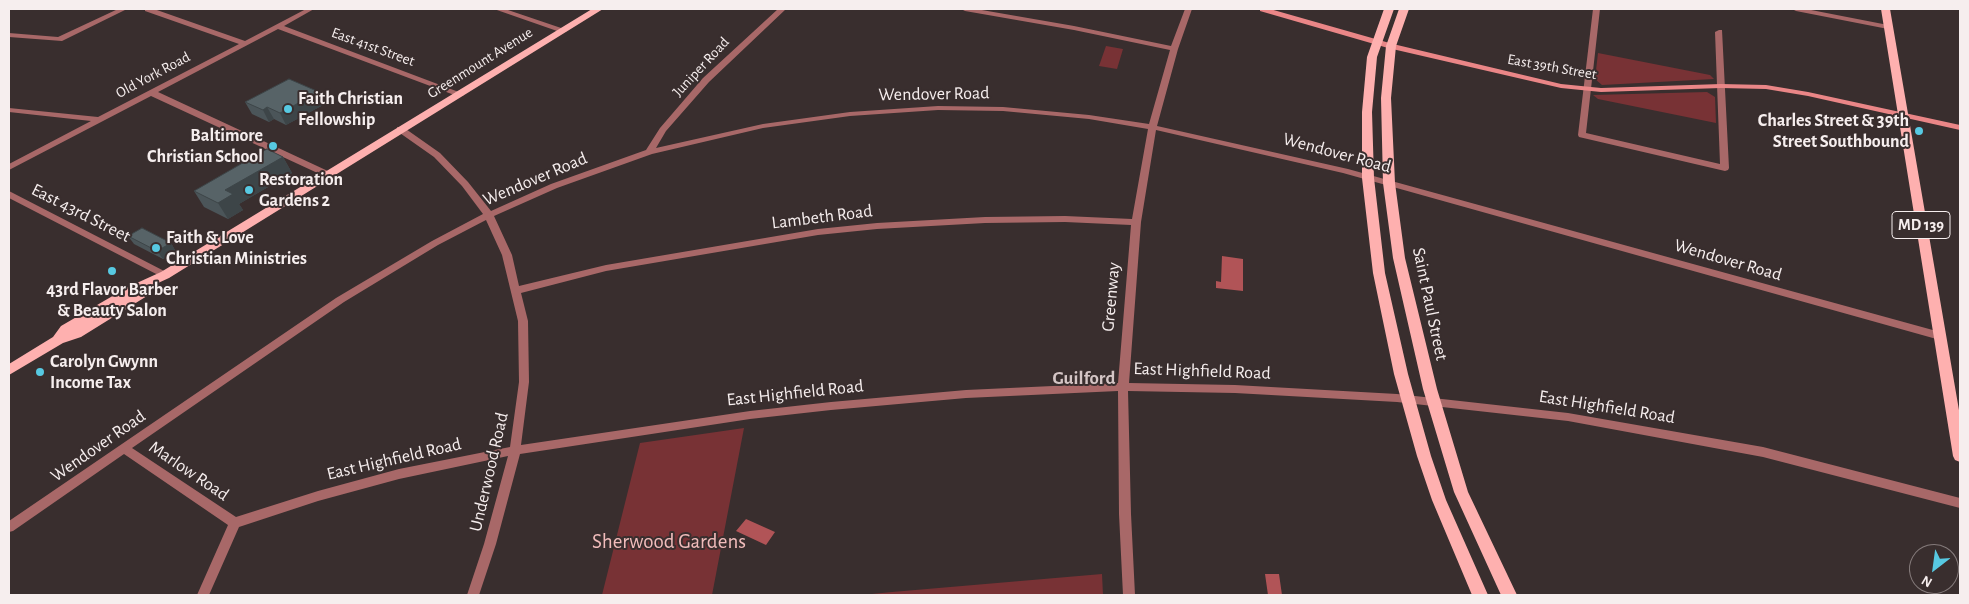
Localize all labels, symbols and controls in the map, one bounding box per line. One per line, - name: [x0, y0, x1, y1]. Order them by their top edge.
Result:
- street label: Greenmount Avenue: [424, 23, 536, 103]
- street label: East 41st Street: [329, 24, 417, 70]
- street label: Juniper Road: [669, 33, 733, 101]
- street label: Old York Road: [113, 48, 193, 102]
- street label: East 39th Street: [1506, 50, 1598, 84]
- street label: Wendover Road: [878, 82, 990, 106]
- place label: Faith Christian Fellowship: [298, 88, 403, 130]
- marker: Faith Christian Fellowship: [282, 103, 294, 115]
- place label: Charles Street & 39th Street Southbound: [1758, 110, 1909, 152]
- place label: Baltimore Christian School: [147, 125, 263, 168]
- marker: Charles Street & 39th Street Southbound: [1913, 125, 1925, 137]
- street label: Wendover Road: [1281, 128, 1393, 178]
- marker: Baltimore Christian School: [267, 140, 279, 152]
- street label: Wendover Road: [480, 147, 590, 211]
- place label: Restoration Gardens 2: [259, 169, 343, 212]
- street label: East 43rd Street: [28, 179, 134, 247]
- marker: Restoration Gardens 2: [243, 184, 255, 196]
- street label: Lambeth Road: [770, 200, 874, 234]
- road number: MD 139: [1892, 212, 1950, 238]
- place label: Faith & Love Christian Ministries: [166, 227, 307, 270]
- street label: Wendover Road: [1672, 234, 1784, 286]
- marker: Faith & Love Christian Ministries: [150, 242, 162, 254]
- street label: Saint Paul Street: [1407, 246, 1453, 362]
- street label: Greenway: [1097, 261, 1125, 333]
- marker: 43rd Flavor Barber & Beauty Salon: [106, 265, 118, 277]
- place label: 43rd Flavor Barber & Beauty Salon: [46, 279, 178, 322]
- place label: Carolyn Gwynn Income Tax: [50, 351, 158, 394]
- street label: East Highfield Road: [1133, 358, 1271, 384]
- marker: Carolyn Gwynn Income Tax: [34, 366, 46, 378]
- district label: Guilford: [1053, 367, 1115, 389]
- street label: East Highfield Road: [726, 375, 864, 411]
- street label: East Highfield Road: [1537, 386, 1677, 428]
- street label: Wendover Road: [46, 405, 150, 487]
- street label: Underwood Road: [465, 410, 513, 534]
- street label: East Highfield Road: [325, 433, 463, 485]
- street label: Marlow Road: [145, 436, 233, 506]
- park label: Sherwood Gardens: [592, 529, 746, 555]
- north arrow: [1909, 544, 1959, 594]
- text: N: [1919, 573, 1935, 590]

